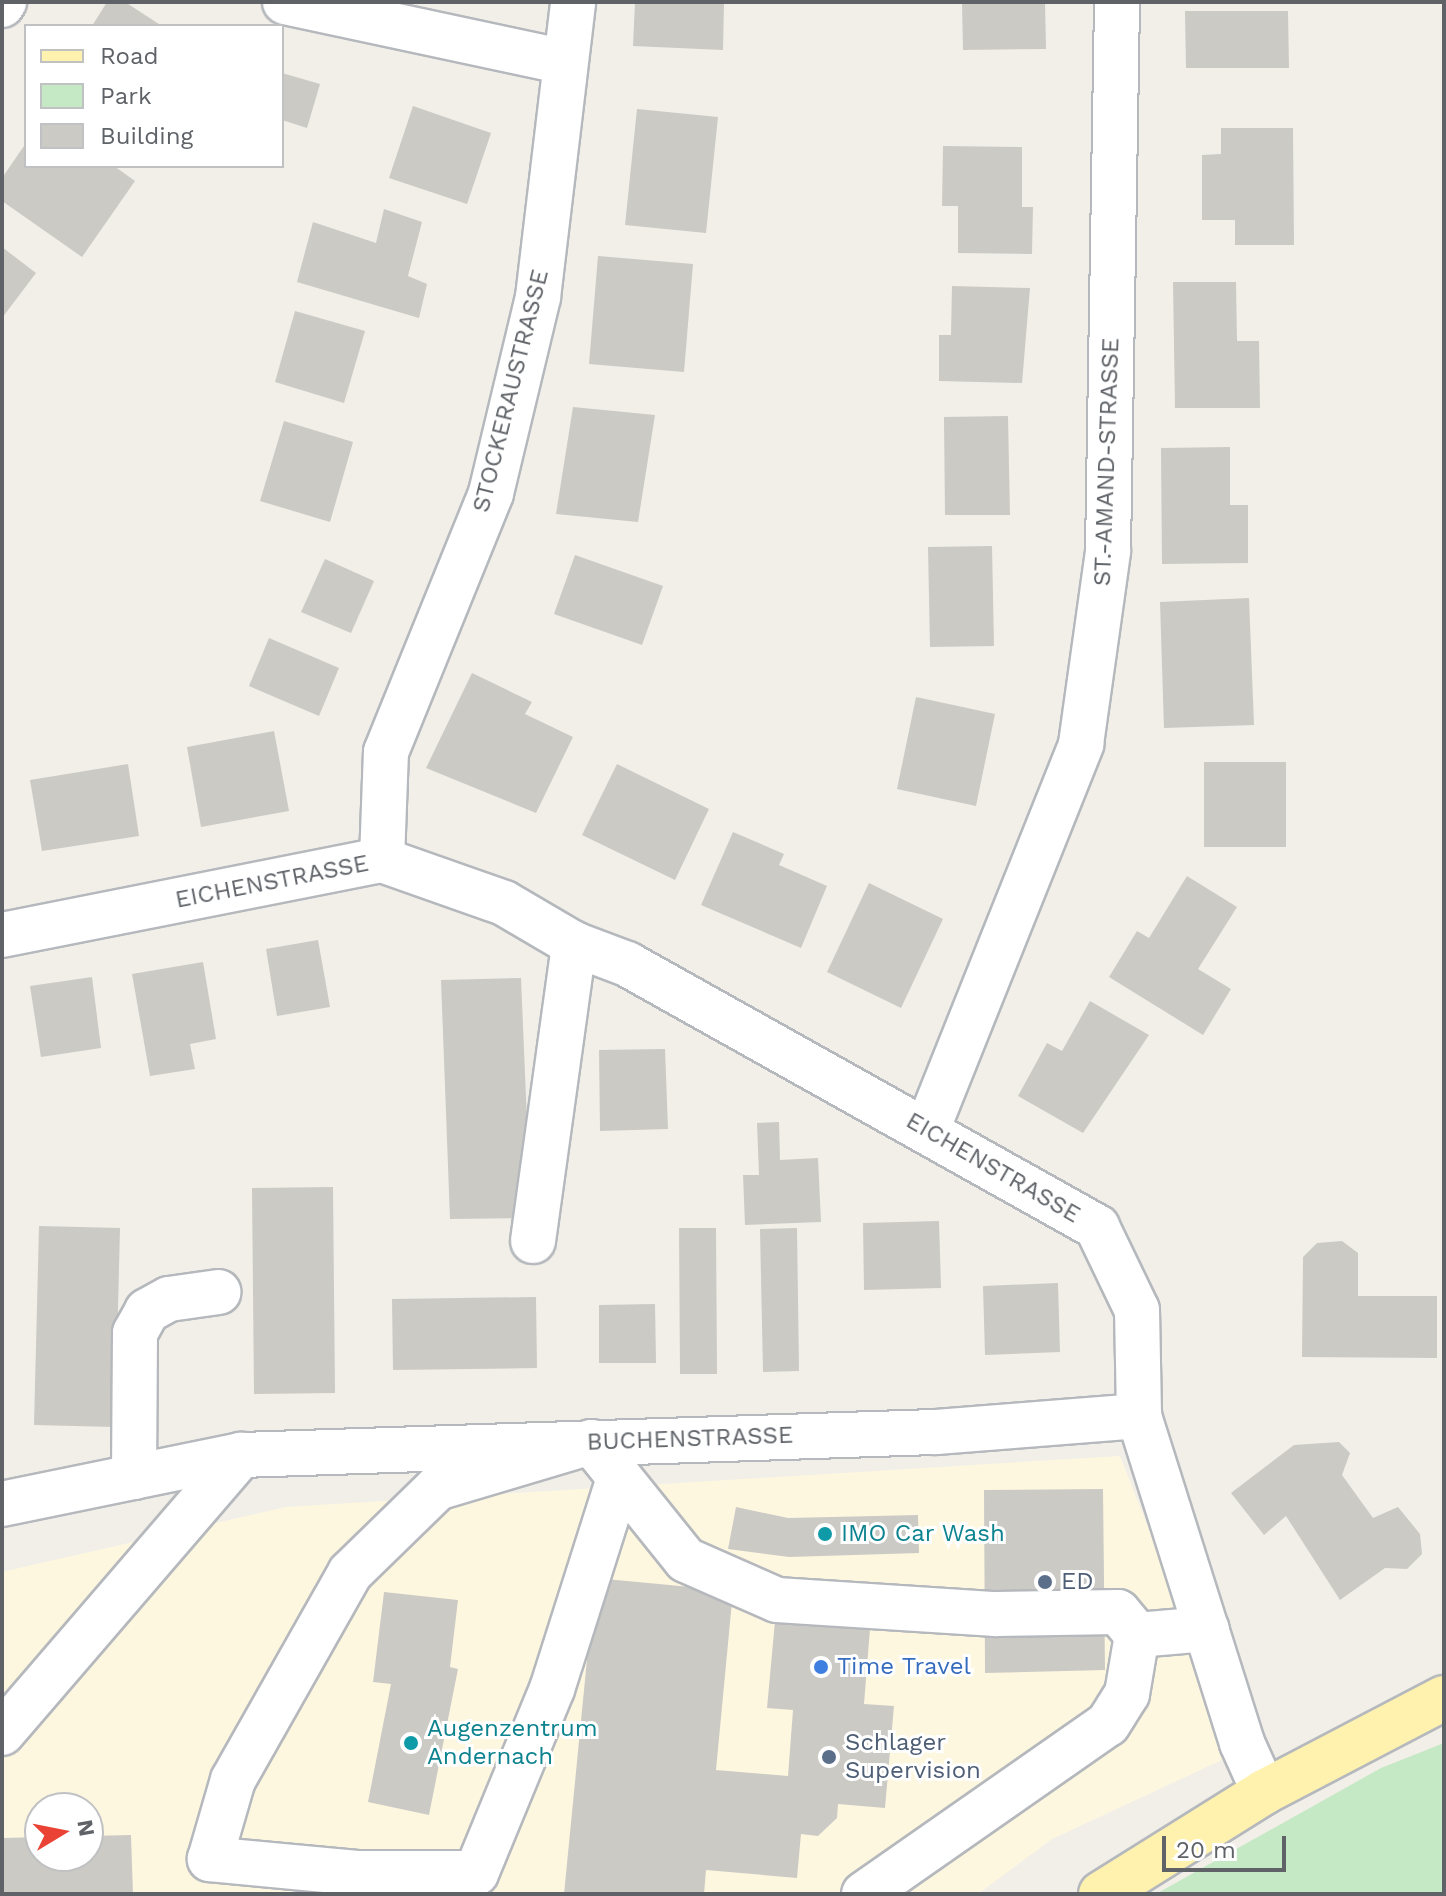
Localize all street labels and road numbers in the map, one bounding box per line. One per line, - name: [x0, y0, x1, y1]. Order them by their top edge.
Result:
- street label: STOCKERAUSTRASSE: [467, 267, 555, 515]
- street label: ST.-AMAND-STRASSE: [1088, 337, 1126, 587]
- street label: EICHENSTRASSE: [173, 849, 371, 915]
- street label: EICHENSTRASSE: [901, 1106, 1085, 1230]
- street label: BUCHENSTRASSE: [586, 1421, 794, 1457]

